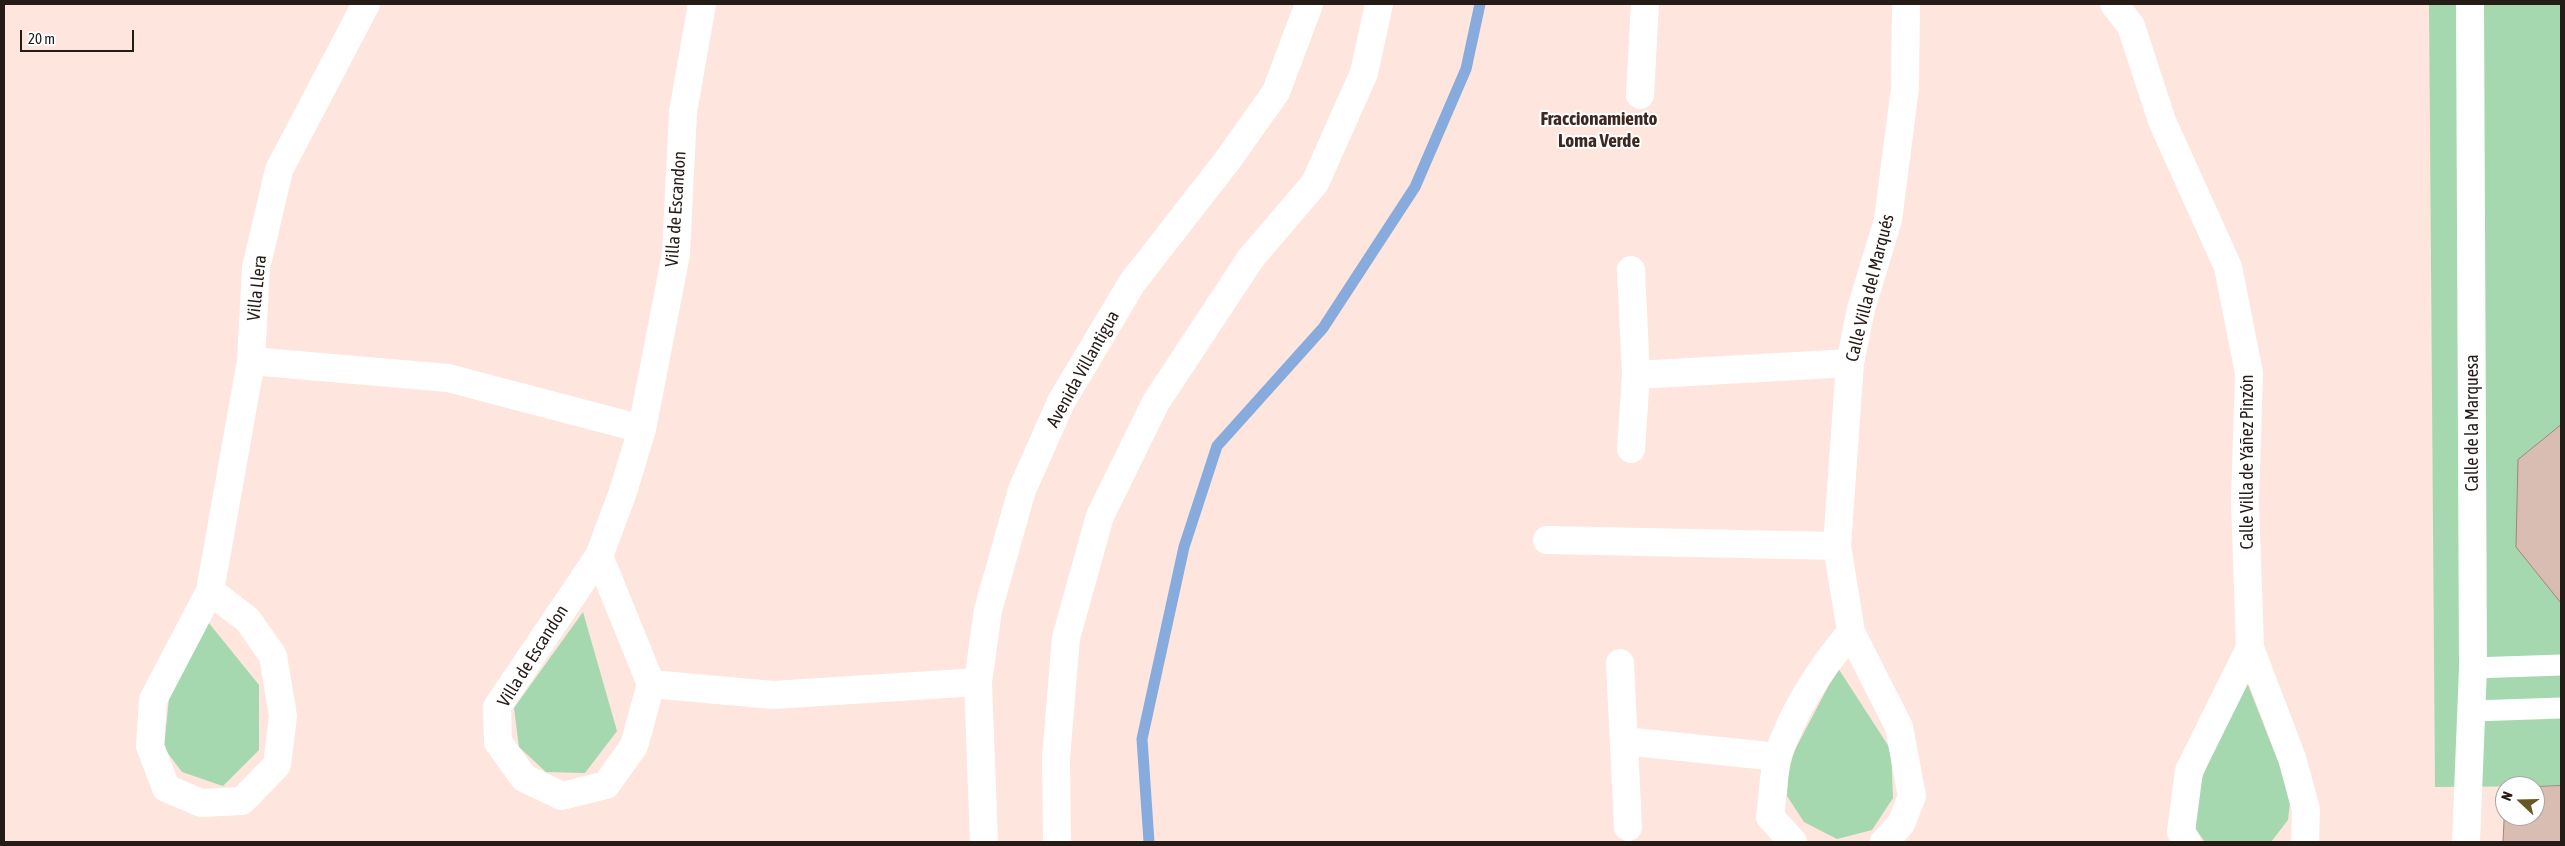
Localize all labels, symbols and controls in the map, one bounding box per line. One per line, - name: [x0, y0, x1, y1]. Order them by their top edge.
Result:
- scale bar: [22, 20, 136, 52]
- text: 20 m: [28, 30, 55, 47]
- district label: Fraccionamiento Loma Verde: [1541, 108, 1657, 152]
- street label: Villa de Escandon: [661, 150, 691, 268]
- street label: Calle Villa del Marqués: [1841, 212, 1899, 364]
- street label: Villa Llera: [243, 254, 271, 322]
- street label: Avenida Villantigua: [1042, 307, 1124, 431]
- street label: Calle de la Marquesa: [2461, 354, 2483, 492]
- street label: Calle Villa de Yáñez Pinzón: [2236, 375, 2258, 549]
- street label: Villa de Escandon: [493, 601, 573, 711]
- north arrow: [2495, 776, 2545, 826]
- text: N: [2498, 789, 2516, 803]

